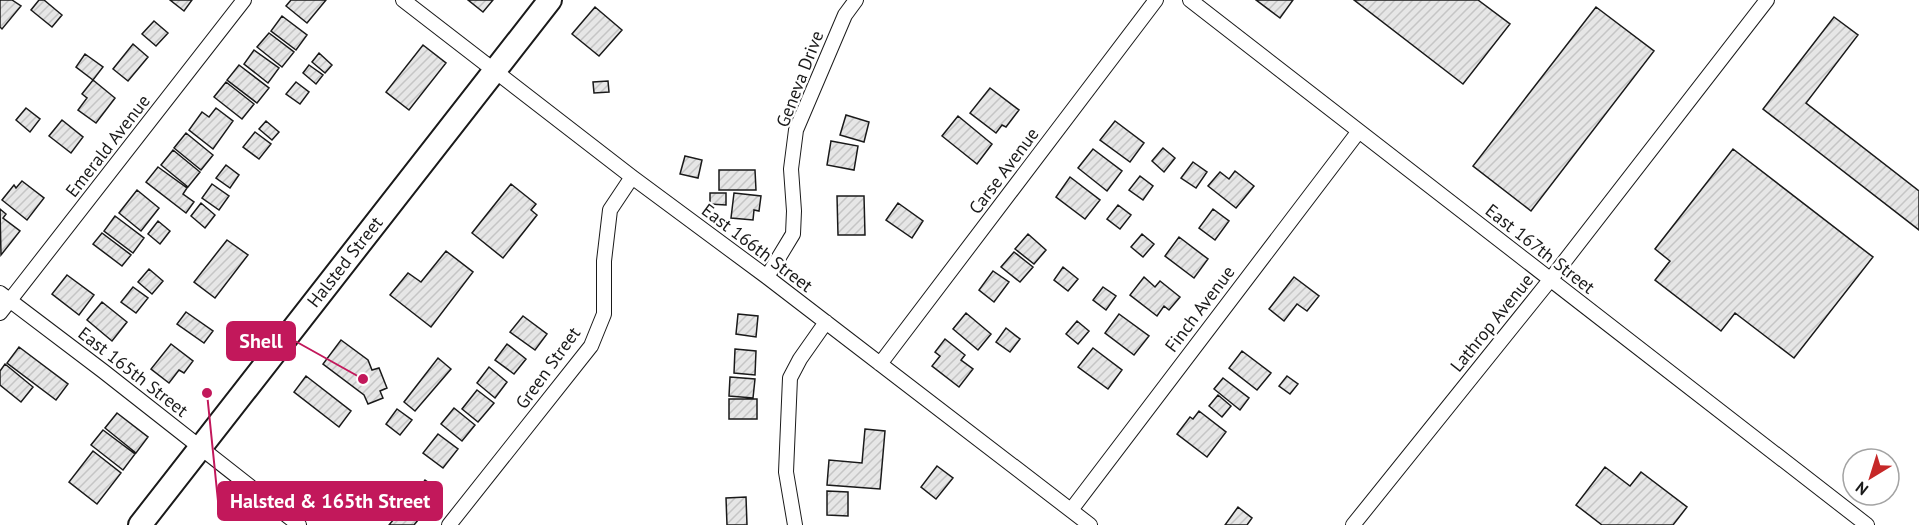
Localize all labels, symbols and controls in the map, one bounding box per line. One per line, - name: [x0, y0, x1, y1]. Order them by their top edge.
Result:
- street label: Geneva Drive: [771, 27, 828, 130]
- street label: Emerald Avenue: [60, 90, 155, 202]
- street label: Carse Avenue: [964, 123, 1044, 218]
- street label: East 166th Street: [697, 198, 817, 297]
- street label: East 167th Street: [1481, 199, 1600, 299]
- street label: Halsted Street: [302, 212, 387, 312]
- street label: Finch Avenue: [1160, 261, 1240, 357]
- street label: Lathrop Avenue: [1445, 269, 1538, 376]
- street label: East 165th Street: [74, 322, 193, 422]
- callout: Shell: [227, 322, 295, 360]
- street label: Green Street: [510, 322, 585, 413]
- text: Shell: [239, 328, 283, 354]
- north arrow: [1841, 447, 1901, 507]
- text: N: [1851, 478, 1872, 500]
- callout: Halsted & 165th Street: [218, 482, 442, 520]
- text: Halsted & 165th Street: [230, 488, 430, 514]

